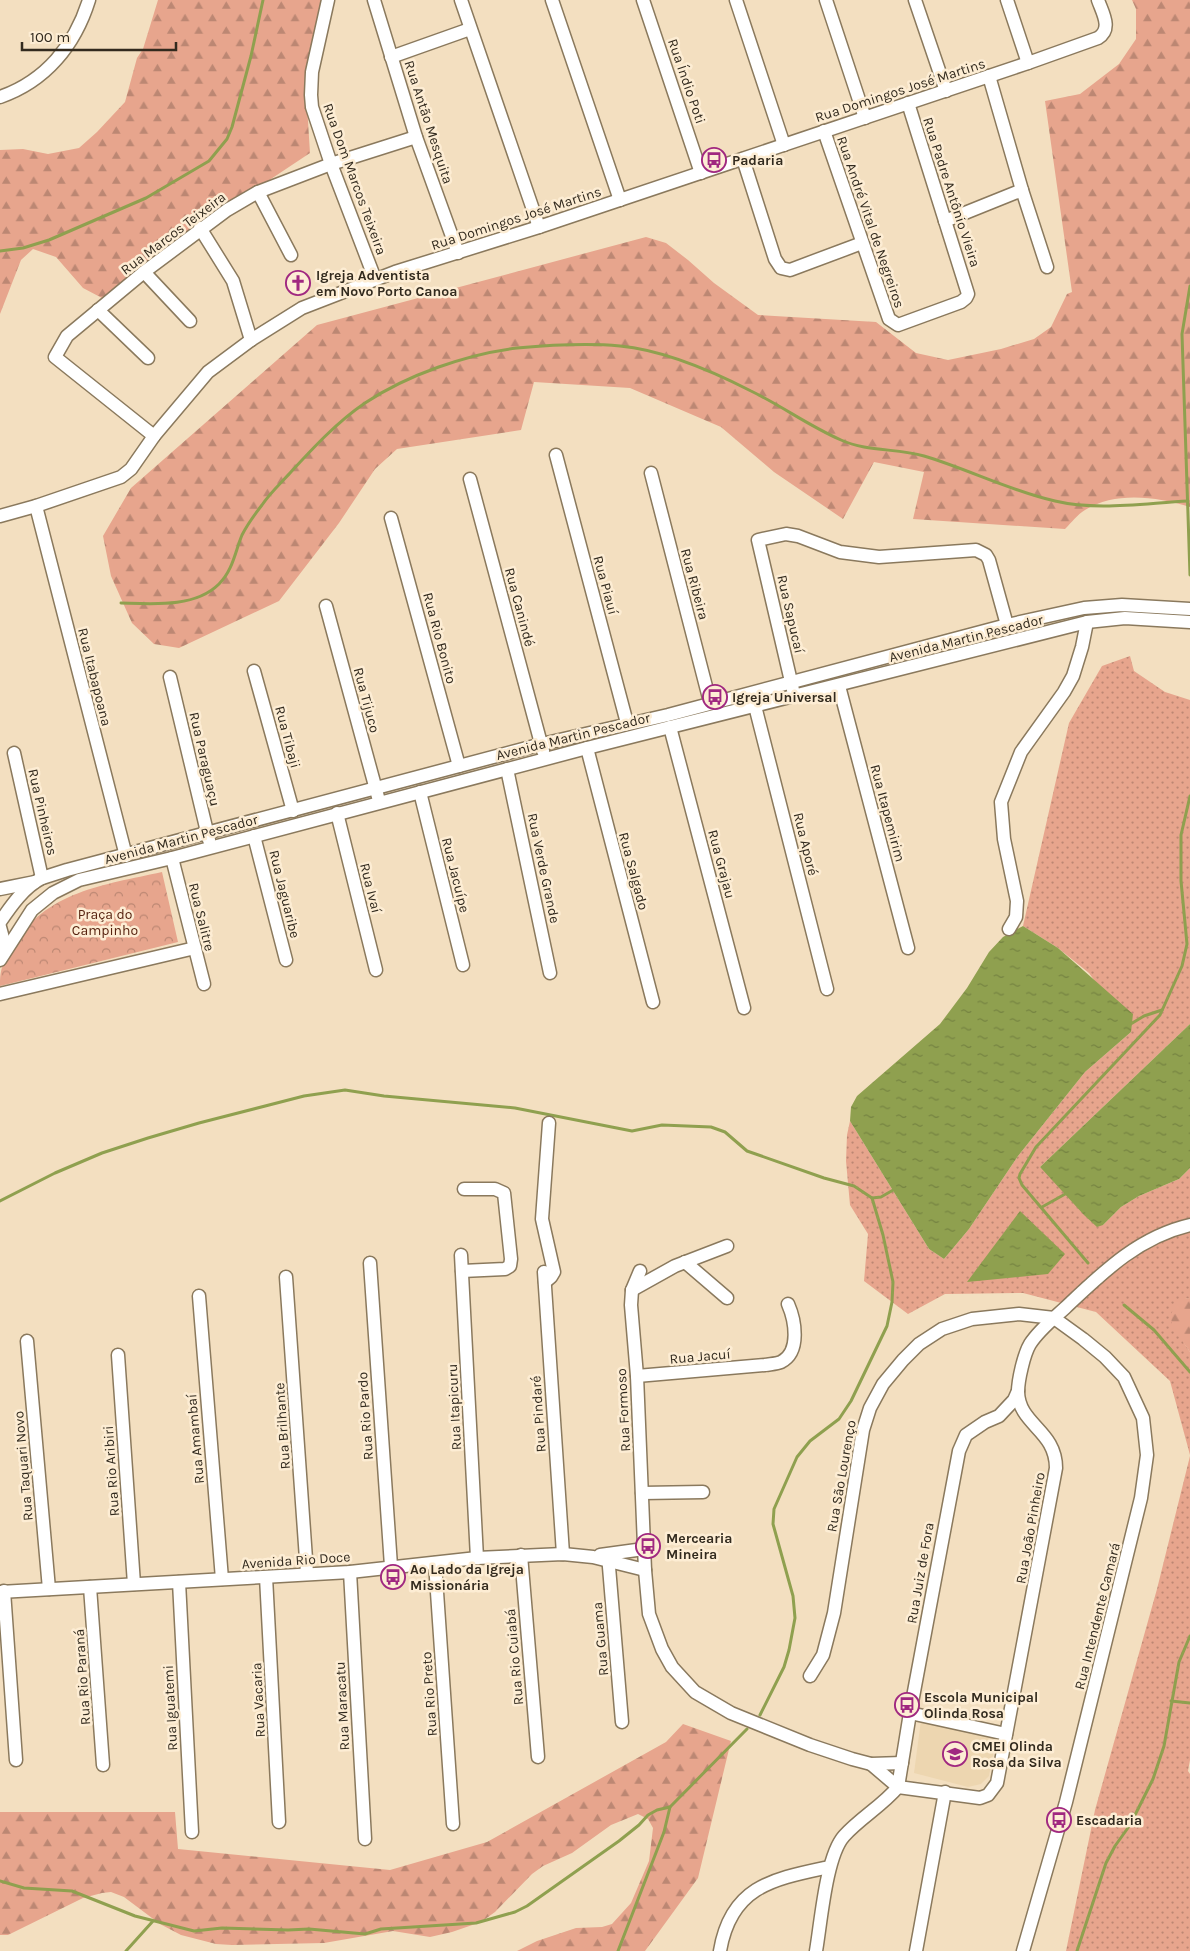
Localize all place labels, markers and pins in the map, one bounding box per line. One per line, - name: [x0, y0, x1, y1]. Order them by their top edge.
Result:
- bus stop icon: Padaria: [701, 147, 727, 173]
- place label: Padaria: [732, 152, 783, 169]
- place label: Igreja Adventista em Novo Porto Canoa: [316, 267, 457, 300]
- church icon: Igreja Adventista em Novo Porto Canoa: [285, 270, 311, 296]
- bus stop icon: Igreja Universal: [702, 684, 728, 710]
- place label: Igreja Universal: [732, 689, 837, 706]
- place label: Mercearia Mineira: [666, 1530, 732, 1563]
- bus stop icon: Mercearia Mineira: [635, 1533, 661, 1559]
- place label: Ao Lado da Igreja Missionária: [410, 1561, 524, 1594]
- bus stop icon: Ao Lado da Igreja Missionária: [380, 1564, 406, 1590]
- place label: Escola Municipal Olinda Rosa: [924, 1689, 1038, 1722]
- bus stop icon: Escola Municipal Olinda Rosa: [894, 1692, 920, 1718]
- place label: CMEI Olinda Rosa da Silva: [972, 1738, 1062, 1771]
- school or university icon: CMEI Olinda Rosa da Silva: [942, 1741, 968, 1767]
- bus stop icon: Escadaria: [1046, 1807, 1072, 1833]
- place label: Escadaria: [1076, 1812, 1142, 1829]

